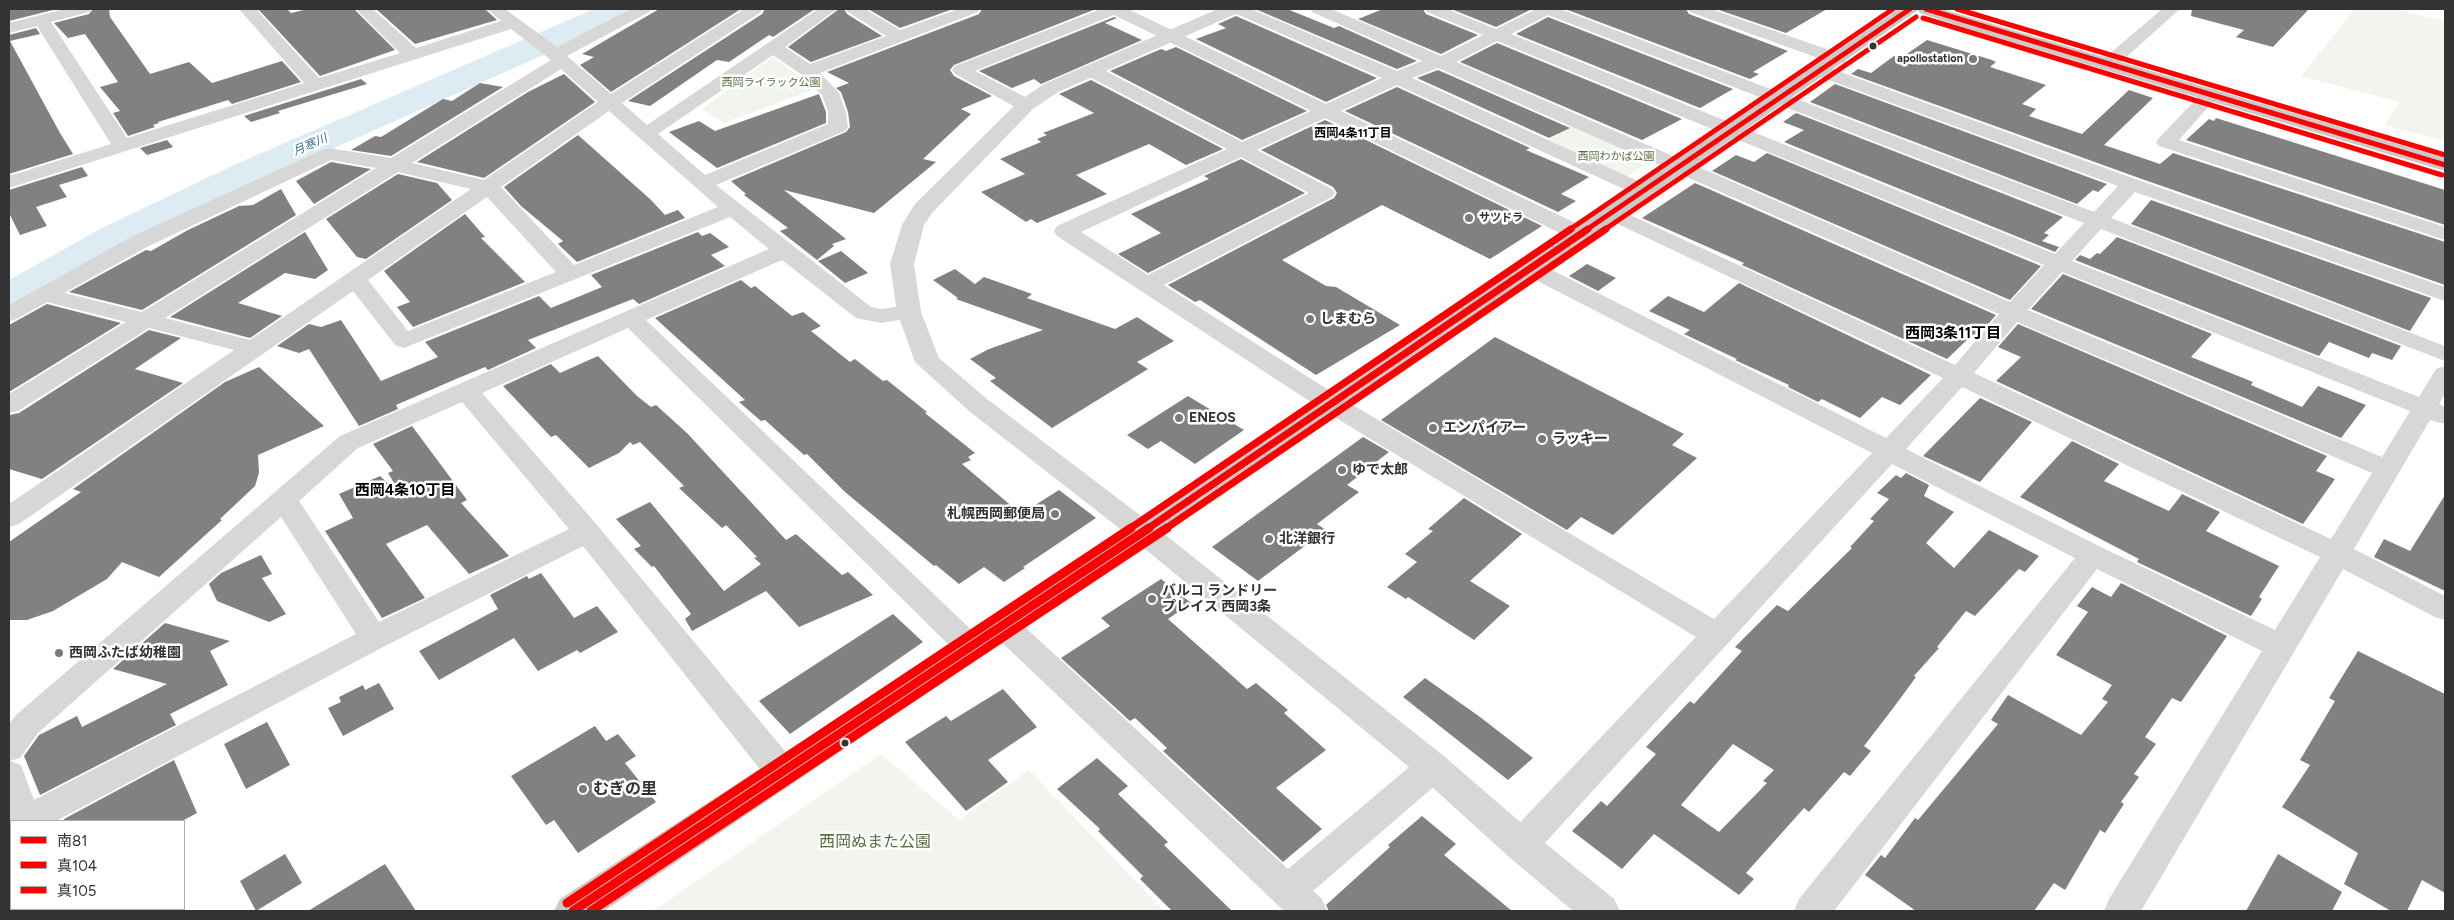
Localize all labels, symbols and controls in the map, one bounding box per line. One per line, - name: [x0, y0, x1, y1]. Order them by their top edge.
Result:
- unlabelled marker: [1868, 41, 1878, 51]
- place label: apollostation: [1897, 52, 1963, 66]
- marker: apollostation: [1967, 53, 1979, 65]
- park label: 西岡ライラック公園: [722, 76, 820, 90]
- district label: 西岡4条11丁目: [1314, 126, 1392, 140]
- water label: 月寒川: [291, 131, 329, 159]
- park label: 西岡わかば公園: [1578, 150, 1654, 164]
- place label: サツドラ: [1479, 211, 1523, 225]
- marker: サツドラ: [1463, 212, 1475, 224]
- place label: しまむら: [1320, 311, 1376, 327]
- marker: しまむら: [1304, 313, 1316, 325]
- district label: 西岡3条11丁目: [1905, 325, 2001, 343]
- place label: ENEOS: [1189, 410, 1236, 426]
- marker: ENEOS: [1173, 412, 1185, 424]
- place label: エンパイアー: [1443, 420, 1526, 436]
- marker: エンパイアー: [1427, 422, 1439, 434]
- place label: ラッキー: [1552, 431, 1608, 447]
- marker: ラッキー: [1536, 433, 1548, 445]
- place label: ゆで太郎: [1352, 462, 1408, 478]
- marker: ゆで太郎: [1336, 464, 1348, 476]
- district label: 西岡4条10丁目: [355, 482, 455, 500]
- place label: 札幌西岡郵便局: [947, 506, 1045, 522]
- marker: 札幌西岡郵便局: [1049, 508, 1061, 520]
- place label: 北洋銀行: [1279, 531, 1335, 547]
- marker: 北洋銀行: [1263, 533, 1275, 545]
- place label: バルコ ランドリー プレイス 西岡3条: [1162, 583, 1277, 616]
- marker: バルコ ランドリー プレイス 西岡3条: [1146, 593, 1158, 605]
- place label: 西岡ふたば幼稚園: [69, 645, 181, 661]
- marker: 西岡ふたば幼稚園: [53, 647, 65, 659]
- unlabelled marker: [840, 738, 850, 748]
- place label: むぎの里: [593, 779, 657, 799]
- marker: むぎの里: [577, 783, 589, 795]
- legend: [10, 820, 185, 910]
- text: 南81: [57, 832, 87, 850]
- park label: 西岡ぬまた公園: [819, 832, 931, 852]
- text: 真104: [57, 857, 97, 875]
- text: 真105: [57, 882, 96, 900]

